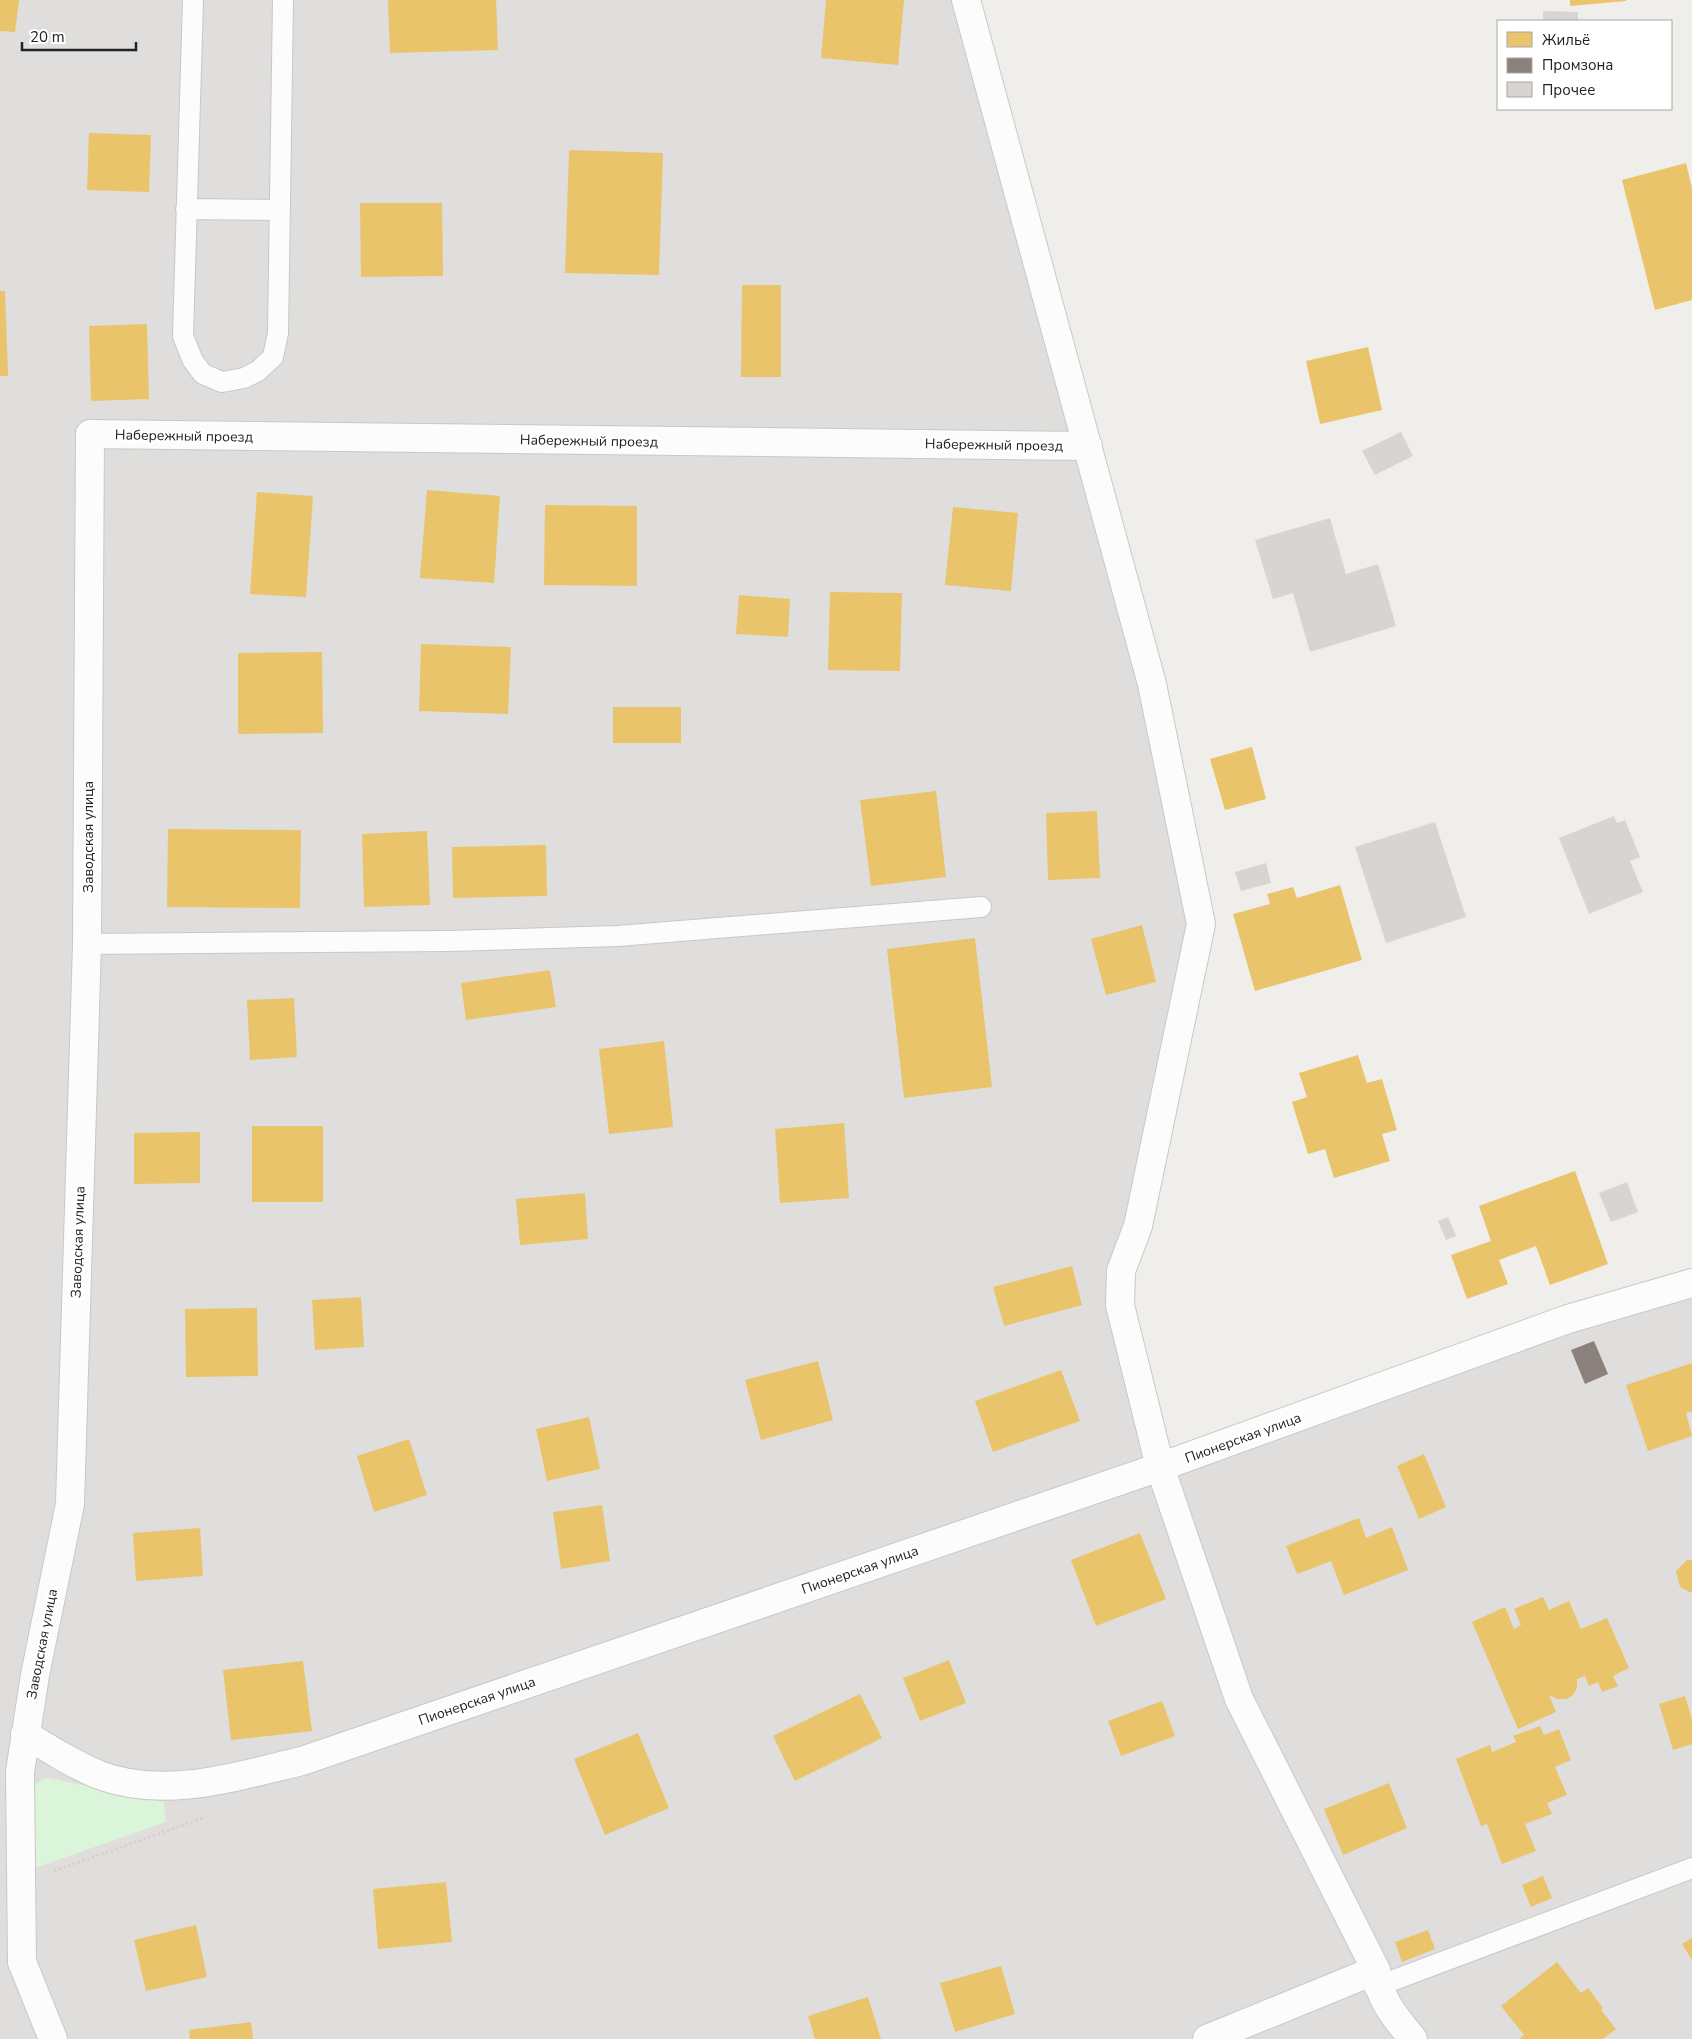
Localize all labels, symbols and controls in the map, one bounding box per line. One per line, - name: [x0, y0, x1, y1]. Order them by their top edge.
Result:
- scale bar: [22, 20, 136, 52]
- legend: [1497, 20, 1672, 110]
- text: 20 m: [30, 27, 65, 47]
- text: Жильё: [1542, 30, 1590, 50]
- text: Промзона: [1542, 55, 1613, 75]
- text: Прочее: [1542, 80, 1595, 100]
- street label: Набережный проезд: [115, 425, 253, 447]
- street label: Набережный проезд: [520, 430, 658, 452]
- street label: Набережный проезд: [925, 434, 1063, 456]
- street label: Заводская улица: [79, 781, 98, 893]
- street label: Заводская улица: [67, 1186, 89, 1298]
- street label: Пионерская улица: [1182, 1408, 1304, 1468]
- street label: Пионерская улица: [799, 1541, 921, 1599]
- street label: Заводская улица: [22, 1587, 62, 1701]
- street label: Пионерская улица: [416, 1672, 538, 1730]

